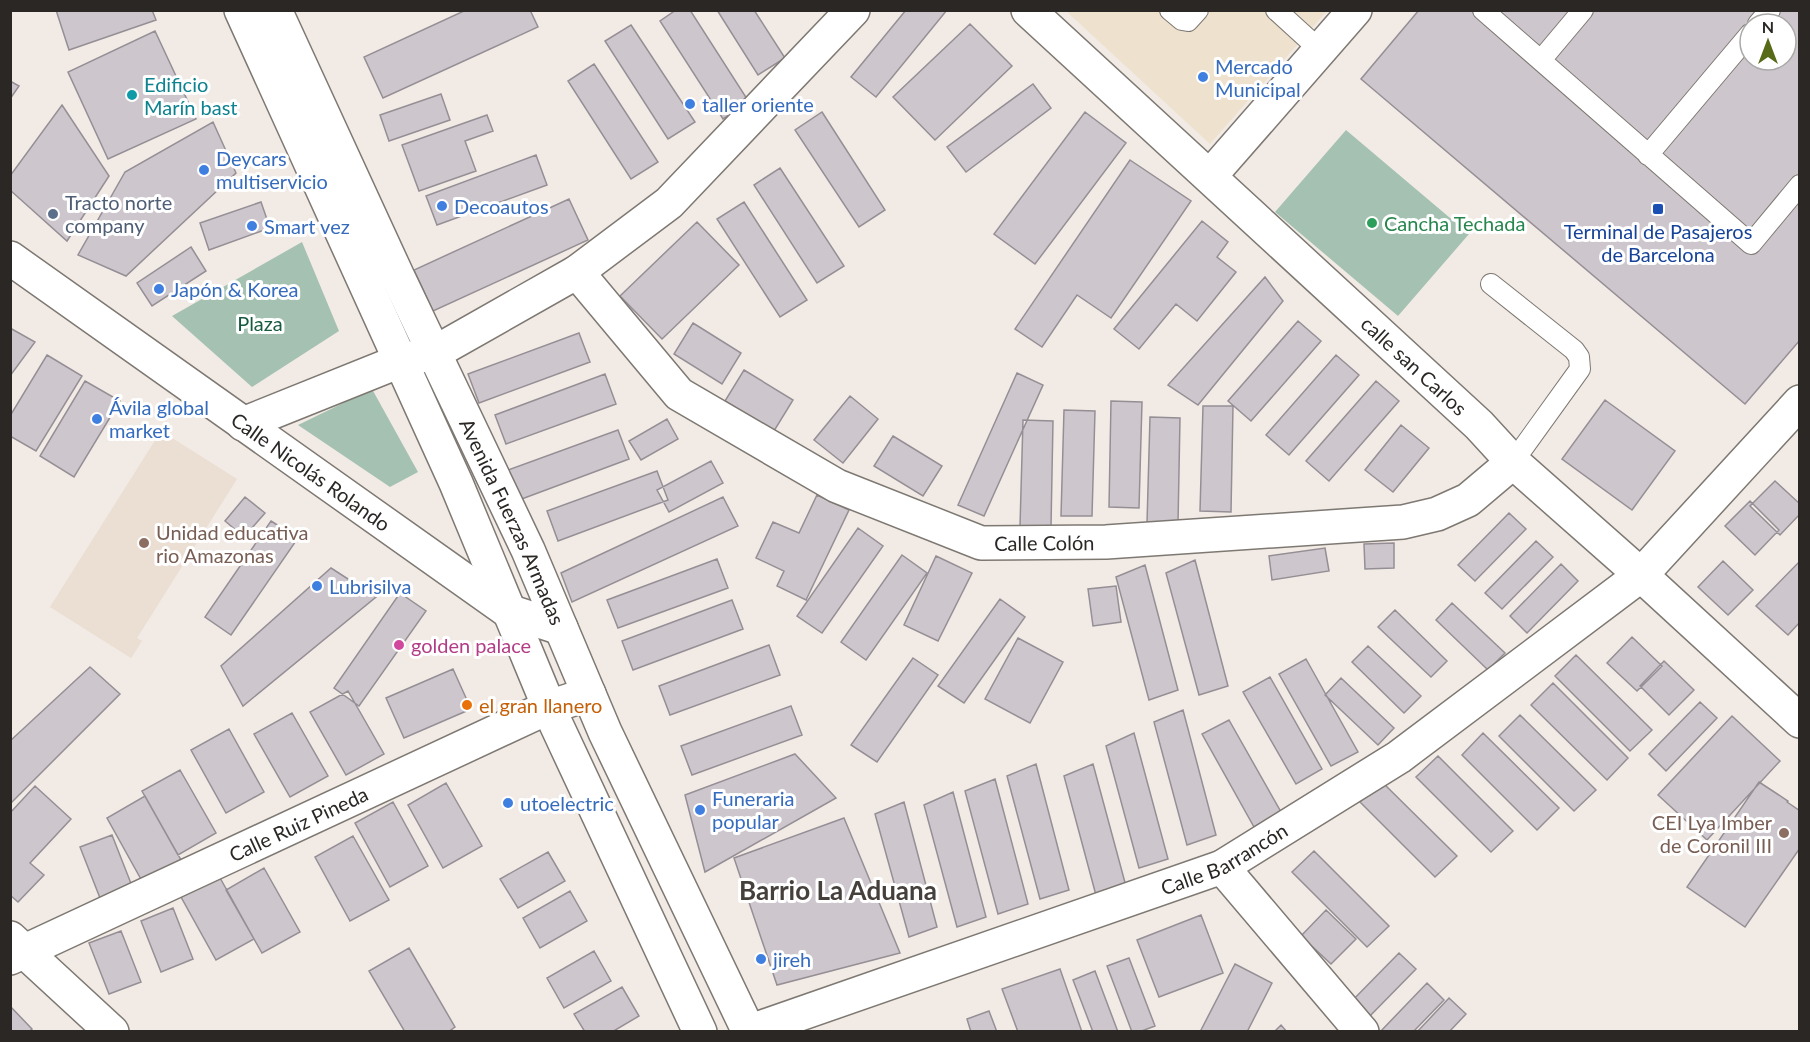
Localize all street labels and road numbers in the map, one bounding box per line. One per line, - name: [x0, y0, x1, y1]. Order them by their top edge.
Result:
- street label: calle san Carlos: [1357, 311, 1472, 420]
- street label: Calle Nicolás Rolando: [227, 407, 395, 536]
- street label: Avenida Fuerzas Armadas: [455, 414, 570, 628]
- street label: Calle Colón: [994, 530, 1094, 555]
- street label: Calle Ruiz Pineda: [225, 781, 372, 866]
- street label: Calle Barrancón: [1157, 818, 1292, 899]

